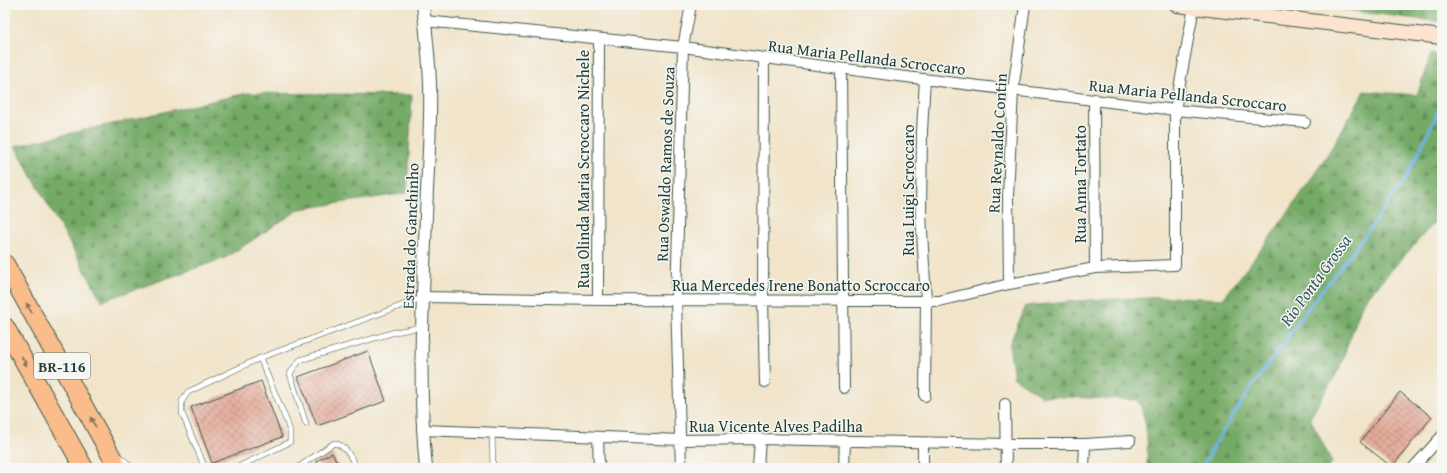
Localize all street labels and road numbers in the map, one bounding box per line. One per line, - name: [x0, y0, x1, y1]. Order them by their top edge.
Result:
- street label: Rua Maria Pellanda Scroccaro: [767, 33, 967, 81]
- street label: Rua Olinda Maria Scroccaro Nichele: [571, 50, 595, 288]
- street label: Rua Oswaldo Ramos de Souza: [650, 66, 680, 262]
- street label: Rua Reynaldo Contin: [981, 73, 1013, 213]
- street label: Rua Maria Pellanda Scroccaro: [1088, 73, 1288, 117]
- street label: Rua Luigi Scroccaro: [896, 124, 920, 256]
- street label: Rua Anna Tortato: [1068, 125, 1092, 243]
- street label: Estrada do Ganchinho: [395, 162, 425, 310]
- street label: Rua Mercedes Irene Bonatto Scroccaro: [672, 273, 930, 297]
- road number: BR-116: [34, 353, 90, 379]
- street label: Rua Vicente Alves Padilha: [689, 414, 863, 438]

